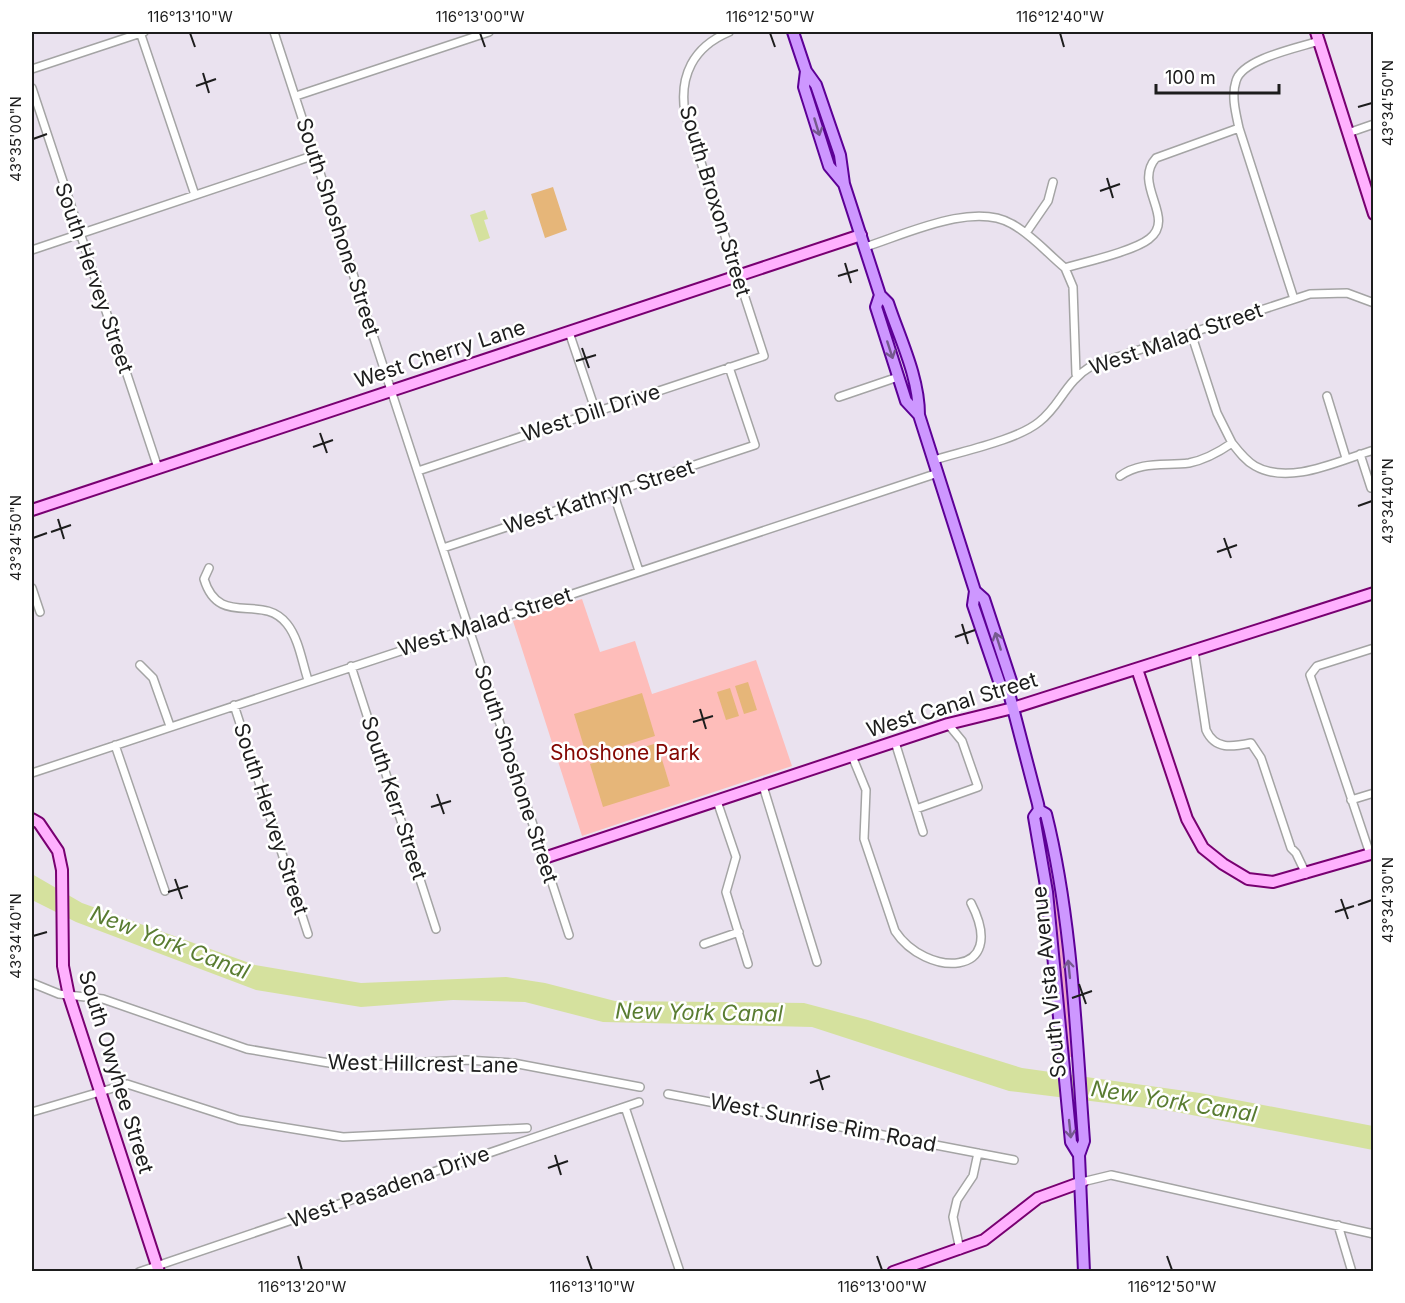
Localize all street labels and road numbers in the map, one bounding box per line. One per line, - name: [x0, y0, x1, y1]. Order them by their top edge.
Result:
- street label: South Broxon Street: [675, 102, 756, 299]
- street label: South Shoshone Street: [291, 115, 386, 339]
- street label: South Hervey Street: [50, 179, 139, 377]
- street label: West Malad Street: [1086, 297, 1266, 380]
- street label: West Cherry Lane: [351, 314, 528, 393]
- street label: West Dill Drive: [518, 378, 663, 447]
- street label: West Kathryn Street: [501, 454, 697, 539]
- street label: West Malad Street: [395, 582, 575, 661]
- street label: South Shoshone Street: [469, 662, 564, 886]
- street label: West Canal Street: [863, 667, 1040, 742]
- street label: South Kerr Street: [356, 713, 433, 883]
- street label: South Hervey Street: [229, 720, 314, 918]
- street label: South Vista Avenue: [1026, 885, 1071, 1079]
- street label: South Owyhee Street: [74, 967, 159, 1176]
- street label: West Hillcrest Lane: [328, 1049, 519, 1078]
- street label: West Sunrise Rim Road: [708, 1088, 938, 1157]
- street label: West Pasadena Drive: [285, 1140, 493, 1233]

